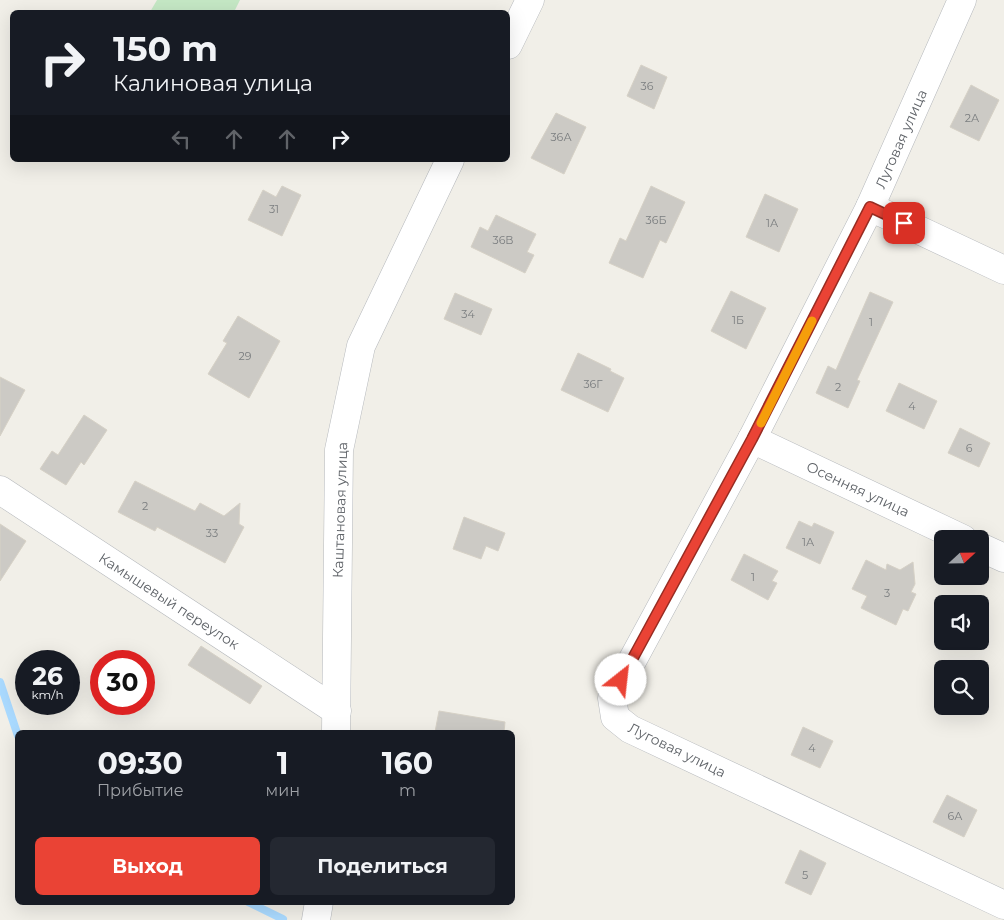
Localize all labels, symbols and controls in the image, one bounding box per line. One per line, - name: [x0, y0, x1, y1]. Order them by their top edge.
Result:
- text: 150 m: [113, 27, 218, 70]
- icon: right: [30, 30, 95, 95]
- text: Калиновая улица: [113, 70, 313, 97]
- house number: 36: [641, 79, 654, 93]
- street label: Луговая улица: [871, 87, 931, 191]
- house number: 2А: [965, 111, 980, 125]
- icon: left: [167, 125, 195, 153]
- icon: ahead: [220, 125, 248, 153]
- icon: ahead: [273, 125, 301, 153]
- icon: right: [326, 125, 354, 153]
- house number: 36А: [550, 130, 572, 144]
- house number: 31: [269, 202, 279, 216]
- pin: [883, 202, 925, 244]
- icon: arrive: [890, 209, 918, 237]
- house number: 36Б: [646, 213, 666, 227]
- house number: 1А: [766, 216, 779, 230]
- house number: 36В: [492, 233, 514, 247]
- house number: 34: [461, 307, 475, 321]
- house number: 1Б: [732, 313, 744, 327]
- house number: 1: [869, 315, 873, 329]
- house number: 29: [239, 349, 252, 363]
- house number: 36Г: [583, 377, 603, 391]
- house number: 2: [835, 380, 841, 394]
- house number: 4: [908, 399, 916, 413]
- house number: 6: [966, 441, 973, 455]
- street label: Каштановая улица: [329, 442, 351, 578]
- street label: Осенняя улица: [804, 457, 912, 521]
- house number: 2: [142, 499, 148, 513]
- house number: 33: [206, 526, 218, 540]
- north arrow: [934, 530, 989, 585]
- map controls: [934, 530, 989, 715]
- house number: 1А: [802, 535, 815, 549]
- street label: Камышевый переулок: [95, 549, 243, 653]
- house number: 1: [751, 570, 755, 584]
- house number: 3: [884, 586, 890, 600]
- button: sound: [934, 595, 989, 650]
- speed limit sign: 30: [90, 650, 155, 715]
- position arrow: [594, 653, 646, 705]
- button: search: [934, 660, 989, 715]
- text: 26: [32, 661, 63, 691]
- text: km/h: [31, 687, 64, 702]
- street label: Луговая улица: [625, 719, 729, 781]
- house number: 4: [808, 741, 816, 755]
- text: 09:30: [98, 745, 183, 782]
- text: 1: [277, 745, 289, 782]
- text: 160: [382, 745, 433, 782]
- text: Прибытие: [97, 781, 184, 800]
- text: мин: [266, 781, 300, 800]
- text: m: [399, 781, 416, 800]
- house number: 6А: [948, 809, 963, 823]
- button: Выход: [35, 837, 260, 895]
- button: Поделиться: [270, 837, 495, 895]
- house number: 5: [802, 868, 808, 882]

